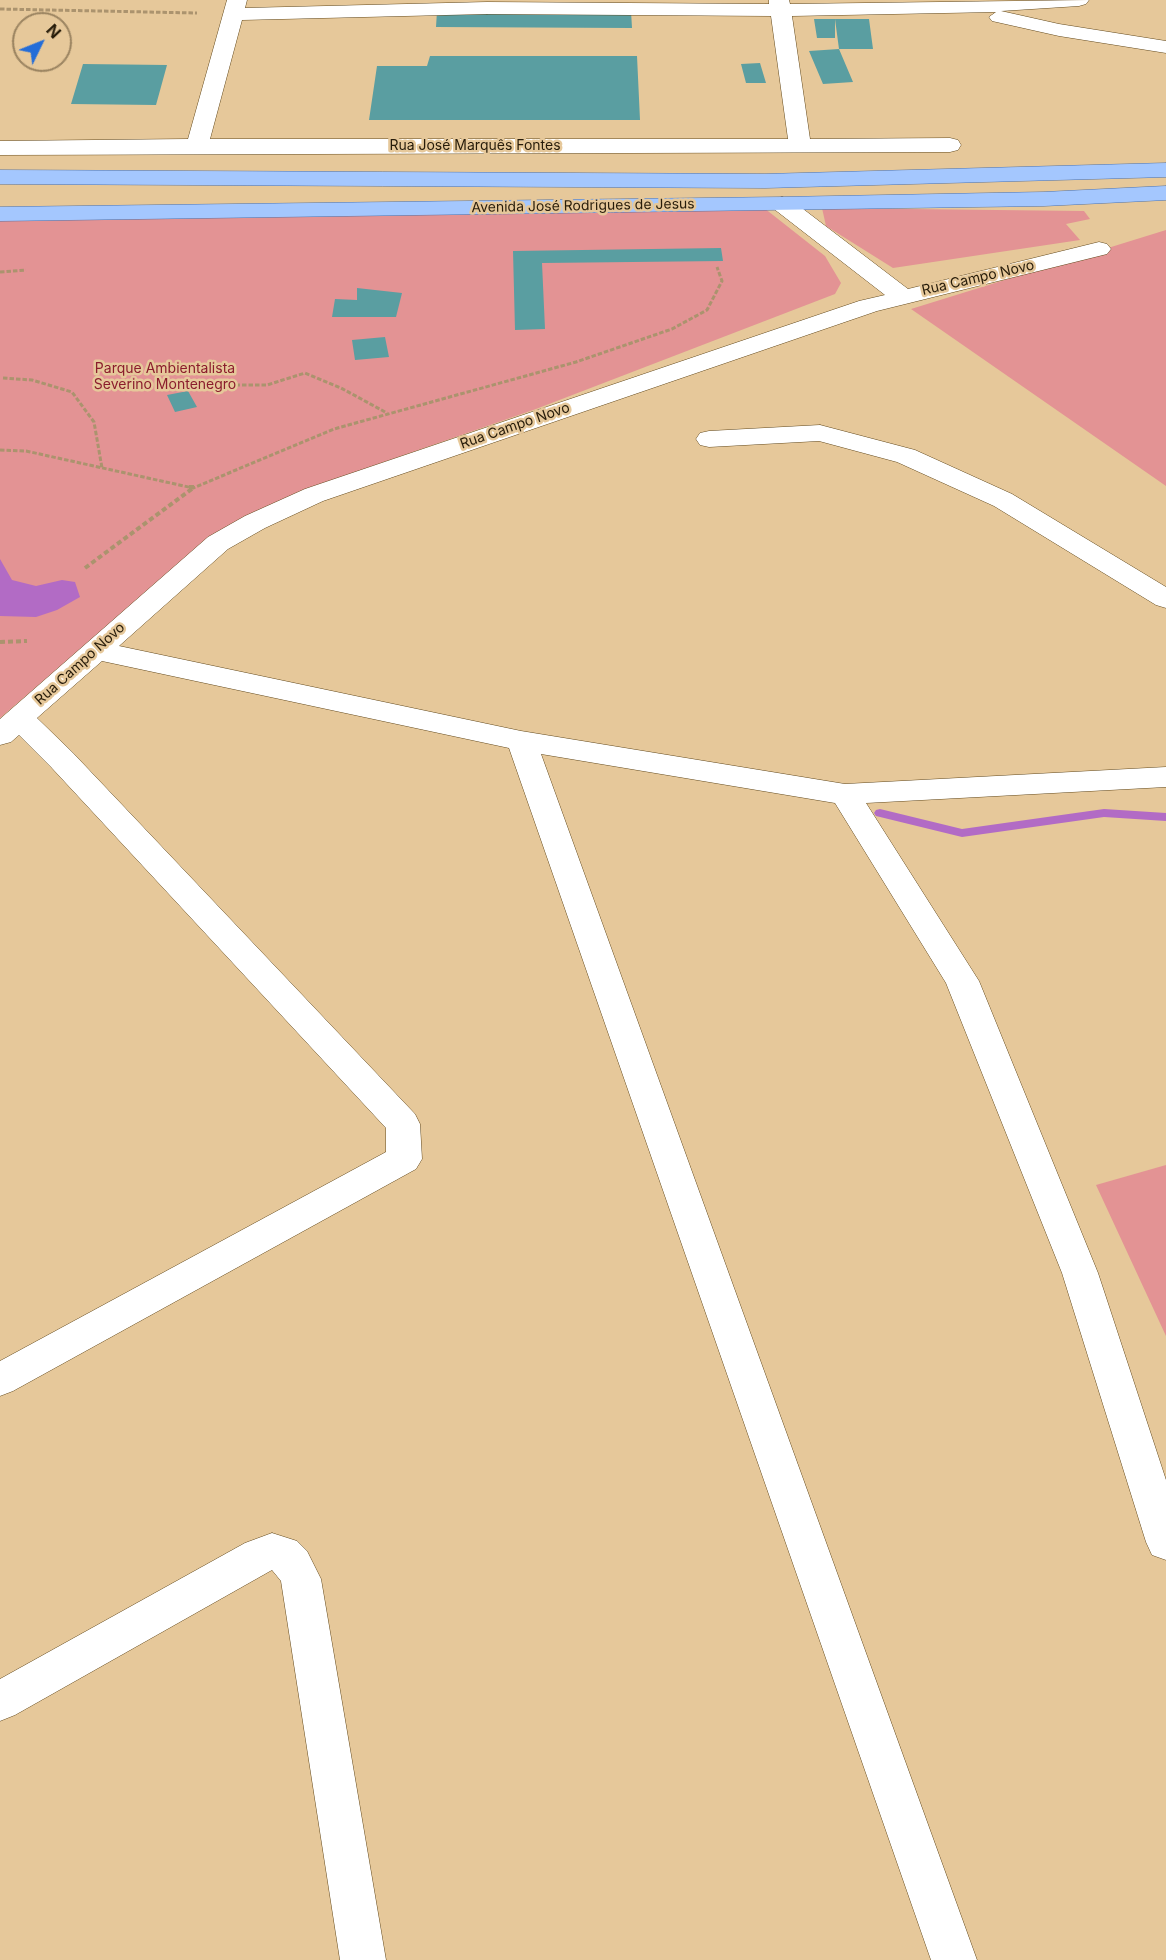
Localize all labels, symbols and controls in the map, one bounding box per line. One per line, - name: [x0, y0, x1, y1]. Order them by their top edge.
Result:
- north arrow: [12, 12, 72, 72]
- text: N: [42, 20, 65, 42]
- street label: Rua José Marquês Fontes: [389, 138, 561, 154]
- street label: Avenida José Rodrigues de Jesus: [471, 196, 695, 216]
- street label: Rua Campo Novo: [920, 257, 1036, 299]
- park label: Parque Ambientalista Severino Montenegro: [94, 361, 236, 394]
- street label: Rua Campo Novo: [458, 399, 572, 453]
- street label: Rua Campo Novo: [32, 619, 128, 709]

